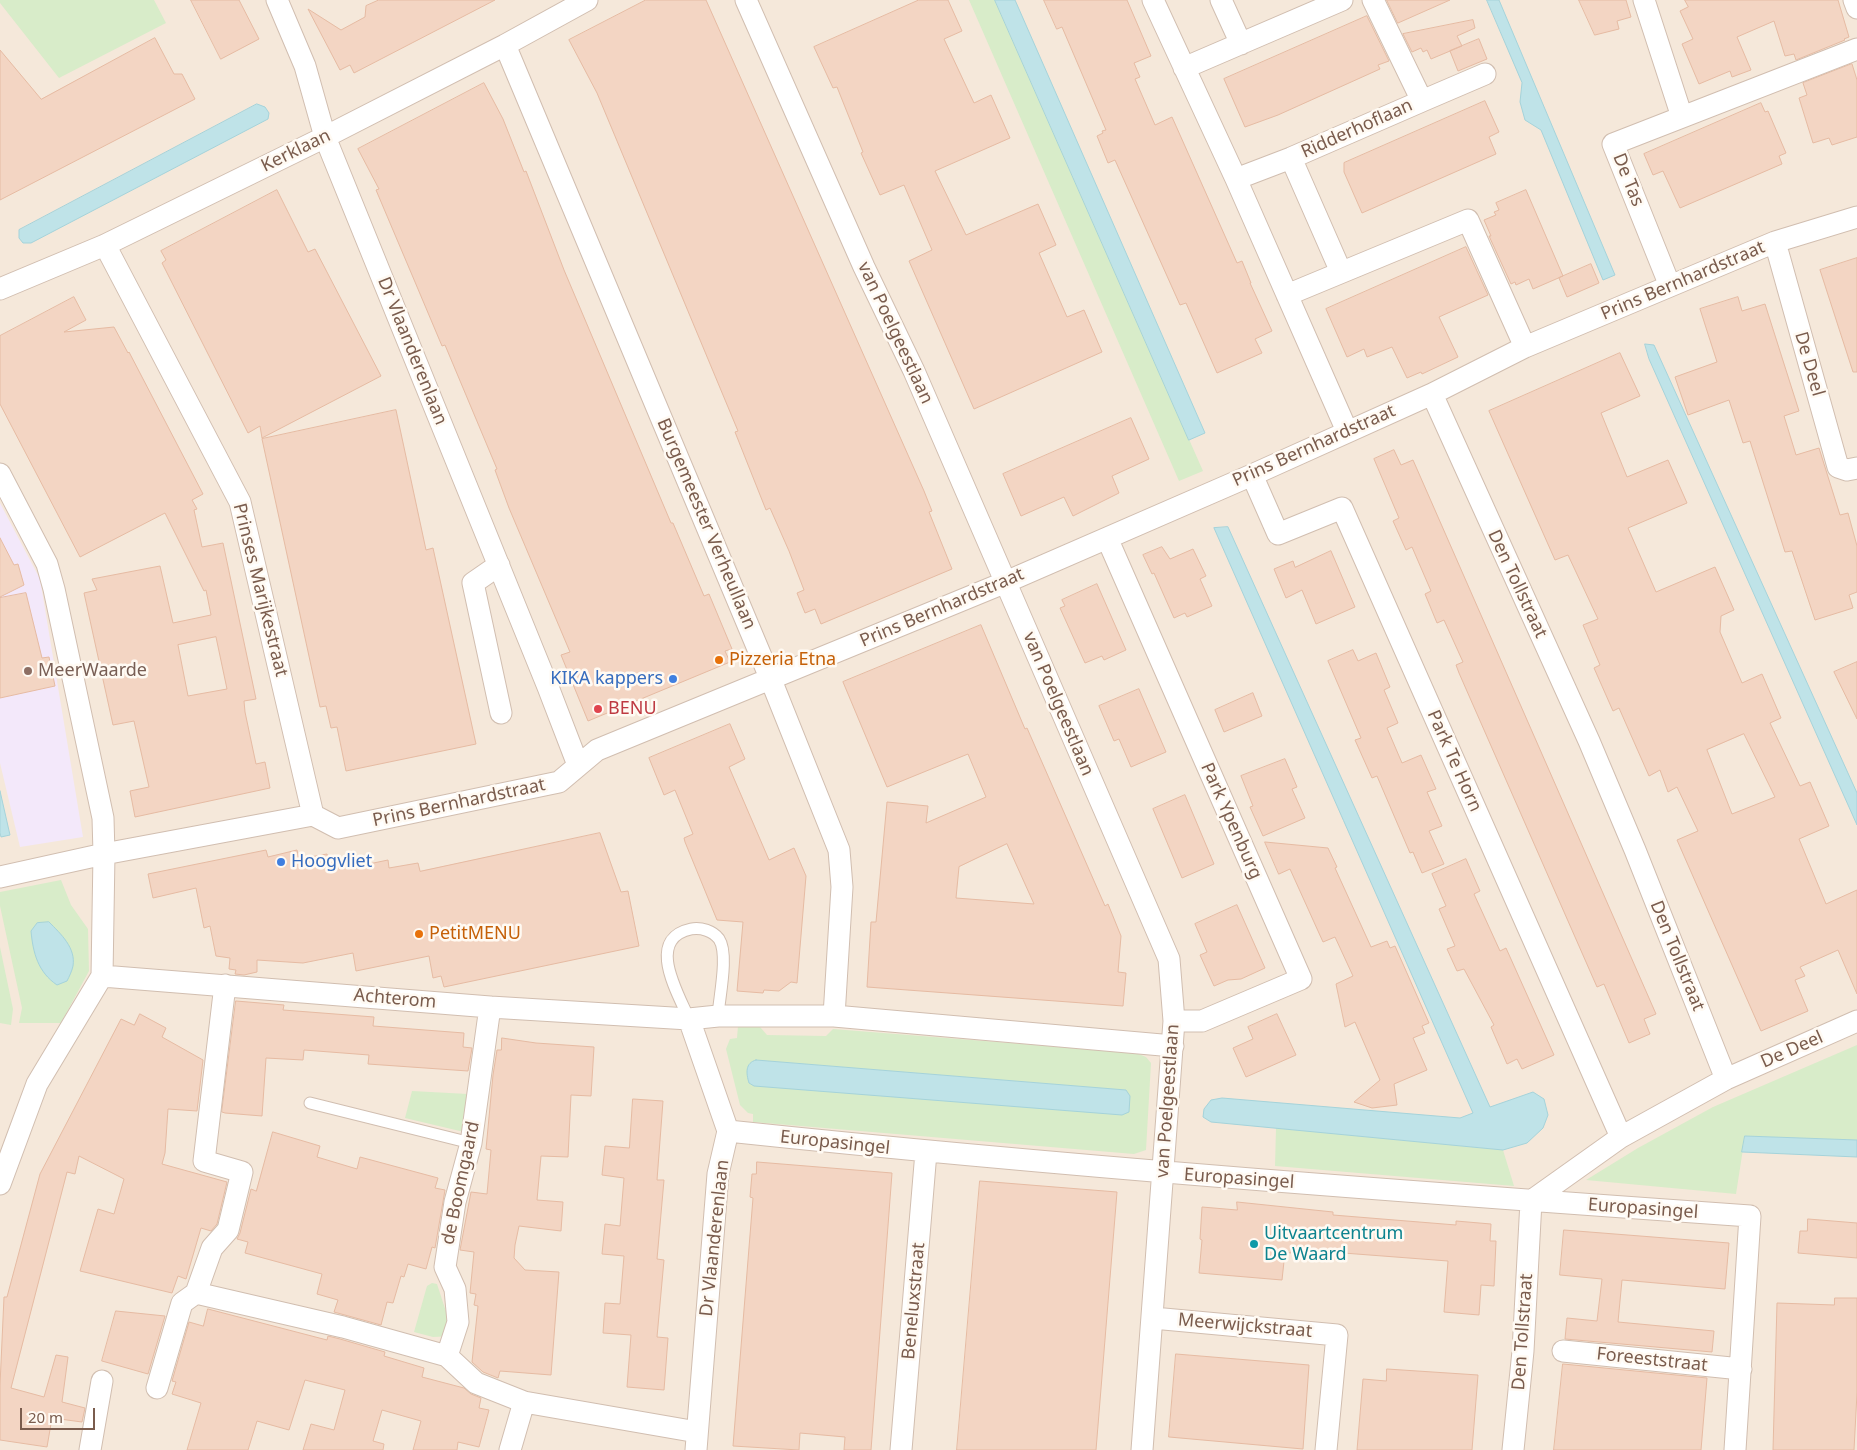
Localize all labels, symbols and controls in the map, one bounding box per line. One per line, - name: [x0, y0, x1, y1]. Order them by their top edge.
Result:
- street label: Ridderhoflaan: [1298, 95, 1416, 163]
- street label: Kerklaan: [258, 125, 334, 177]
- street label: De Tas: [1608, 150, 1648, 210]
- street label: Prins Bernhardstraat: [1598, 237, 1768, 325]
- street label: van Poelgeestlaan: [853, 259, 937, 407]
- street label: Dr Vlaanderenlaan: [372, 274, 452, 428]
- street label: De Deel: [1790, 329, 1828, 399]
- street label: Prins Bernhardstraat: [1229, 400, 1399, 492]
- street label: Burgemeester Verheullaan: [652, 415, 760, 633]
- street label: Prinses Marijkestraat: [228, 501, 292, 679]
- street label: Den Tollstraat: [1483, 526, 1551, 642]
- street label: Prins Bernhardstraat: [857, 564, 1027, 652]
- street label: van Poelgeestlaan: [1018, 629, 1098, 779]
- place label: Pizzeria Etna: [729, 649, 836, 671]
- marker: Pizzeria Etna: [713, 654, 725, 666]
- place label: MeerWaarde: [38, 660, 147, 682]
- marker: MeerWaarde: [22, 665, 34, 677]
- place label: KIKA kappers: [550, 668, 663, 690]
- marker: KIKA kappers: [667, 673, 679, 685]
- place label: BENU: [608, 698, 657, 720]
- marker: BENU: [592, 703, 604, 715]
- street label: Park Te Horn: [1422, 707, 1486, 815]
- street label: Park Ypenburg: [1196, 759, 1266, 883]
- street label: Prins Bernhardstraat: [371, 774, 547, 832]
- place label: Hoogvliet: [291, 851, 372, 873]
- marker: Hoogvliet: [275, 856, 287, 868]
- street label: Den Tollstraat: [1645, 898, 1709, 1014]
- place label: PetitMENU: [429, 923, 521, 945]
- marker: PetitMENU: [413, 928, 425, 940]
- street label: Achterom: [353, 985, 437, 1013]
- street label: van Poelgeestlaan: [1152, 1023, 1184, 1179]
- street label: De Deel: [1757, 1027, 1827, 1073]
- street label: de Boomgaard: [437, 1119, 485, 1247]
- street label: Europasingel: [779, 1126, 891, 1160]
- street label: Dr Vlaanderenlaan: [696, 1159, 734, 1317]
- street label: Europasingel: [1183, 1164, 1295, 1194]
- street label: Europasingel: [1587, 1194, 1699, 1224]
- place label: Uitvaartcentrum De Waard: [1264, 1223, 1403, 1266]
- marker: Uitvaartcentrum De Waard: [1248, 1238, 1260, 1250]
- street label: Beneluxstraat: [898, 1242, 930, 1360]
- street label: Den Tollstraat: [1508, 1273, 1538, 1391]
- street label: Meerwijckstraat: [1177, 1309, 1313, 1343]
- street label: Foreeststraat: [1595, 1343, 1709, 1377]
- scale bar: [22, 1398, 98, 1430]
- text: 20 m: [28, 1407, 63, 1427]

